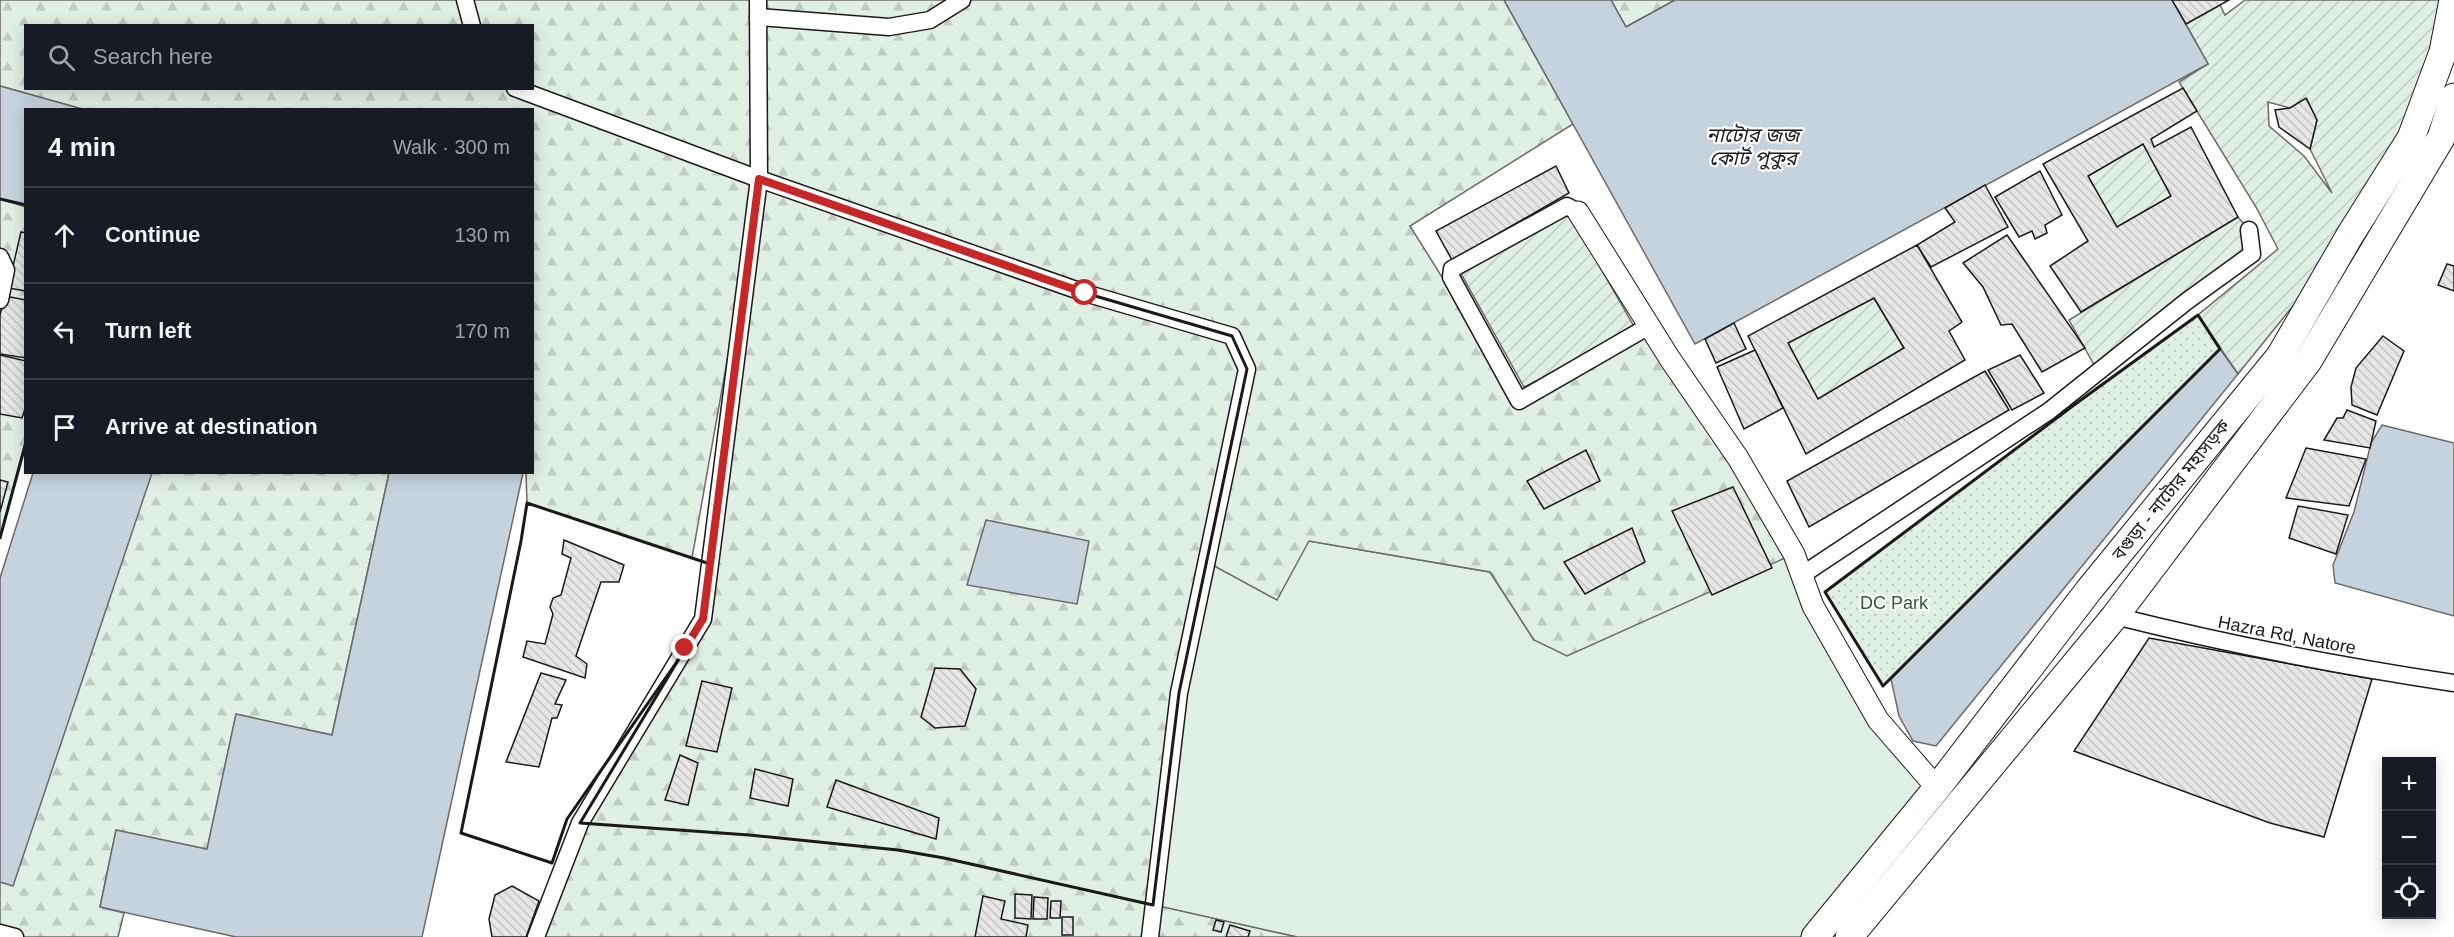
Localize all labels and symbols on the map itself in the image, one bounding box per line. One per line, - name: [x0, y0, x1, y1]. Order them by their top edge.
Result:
- water label: নাটোর জজ কোর্ট পুকুর: [1707, 123, 1803, 170]
- route start: [1071, 279, 1097, 305]
- street label: বগুড়া - নাটোর মহাসড়ক: [2108, 416, 2234, 565]
- park label: DC Park: [1860, 593, 1929, 613]
- street label: Hazra Rd, Natore: [2216, 612, 2358, 658]
- route end: [671, 634, 697, 660]

